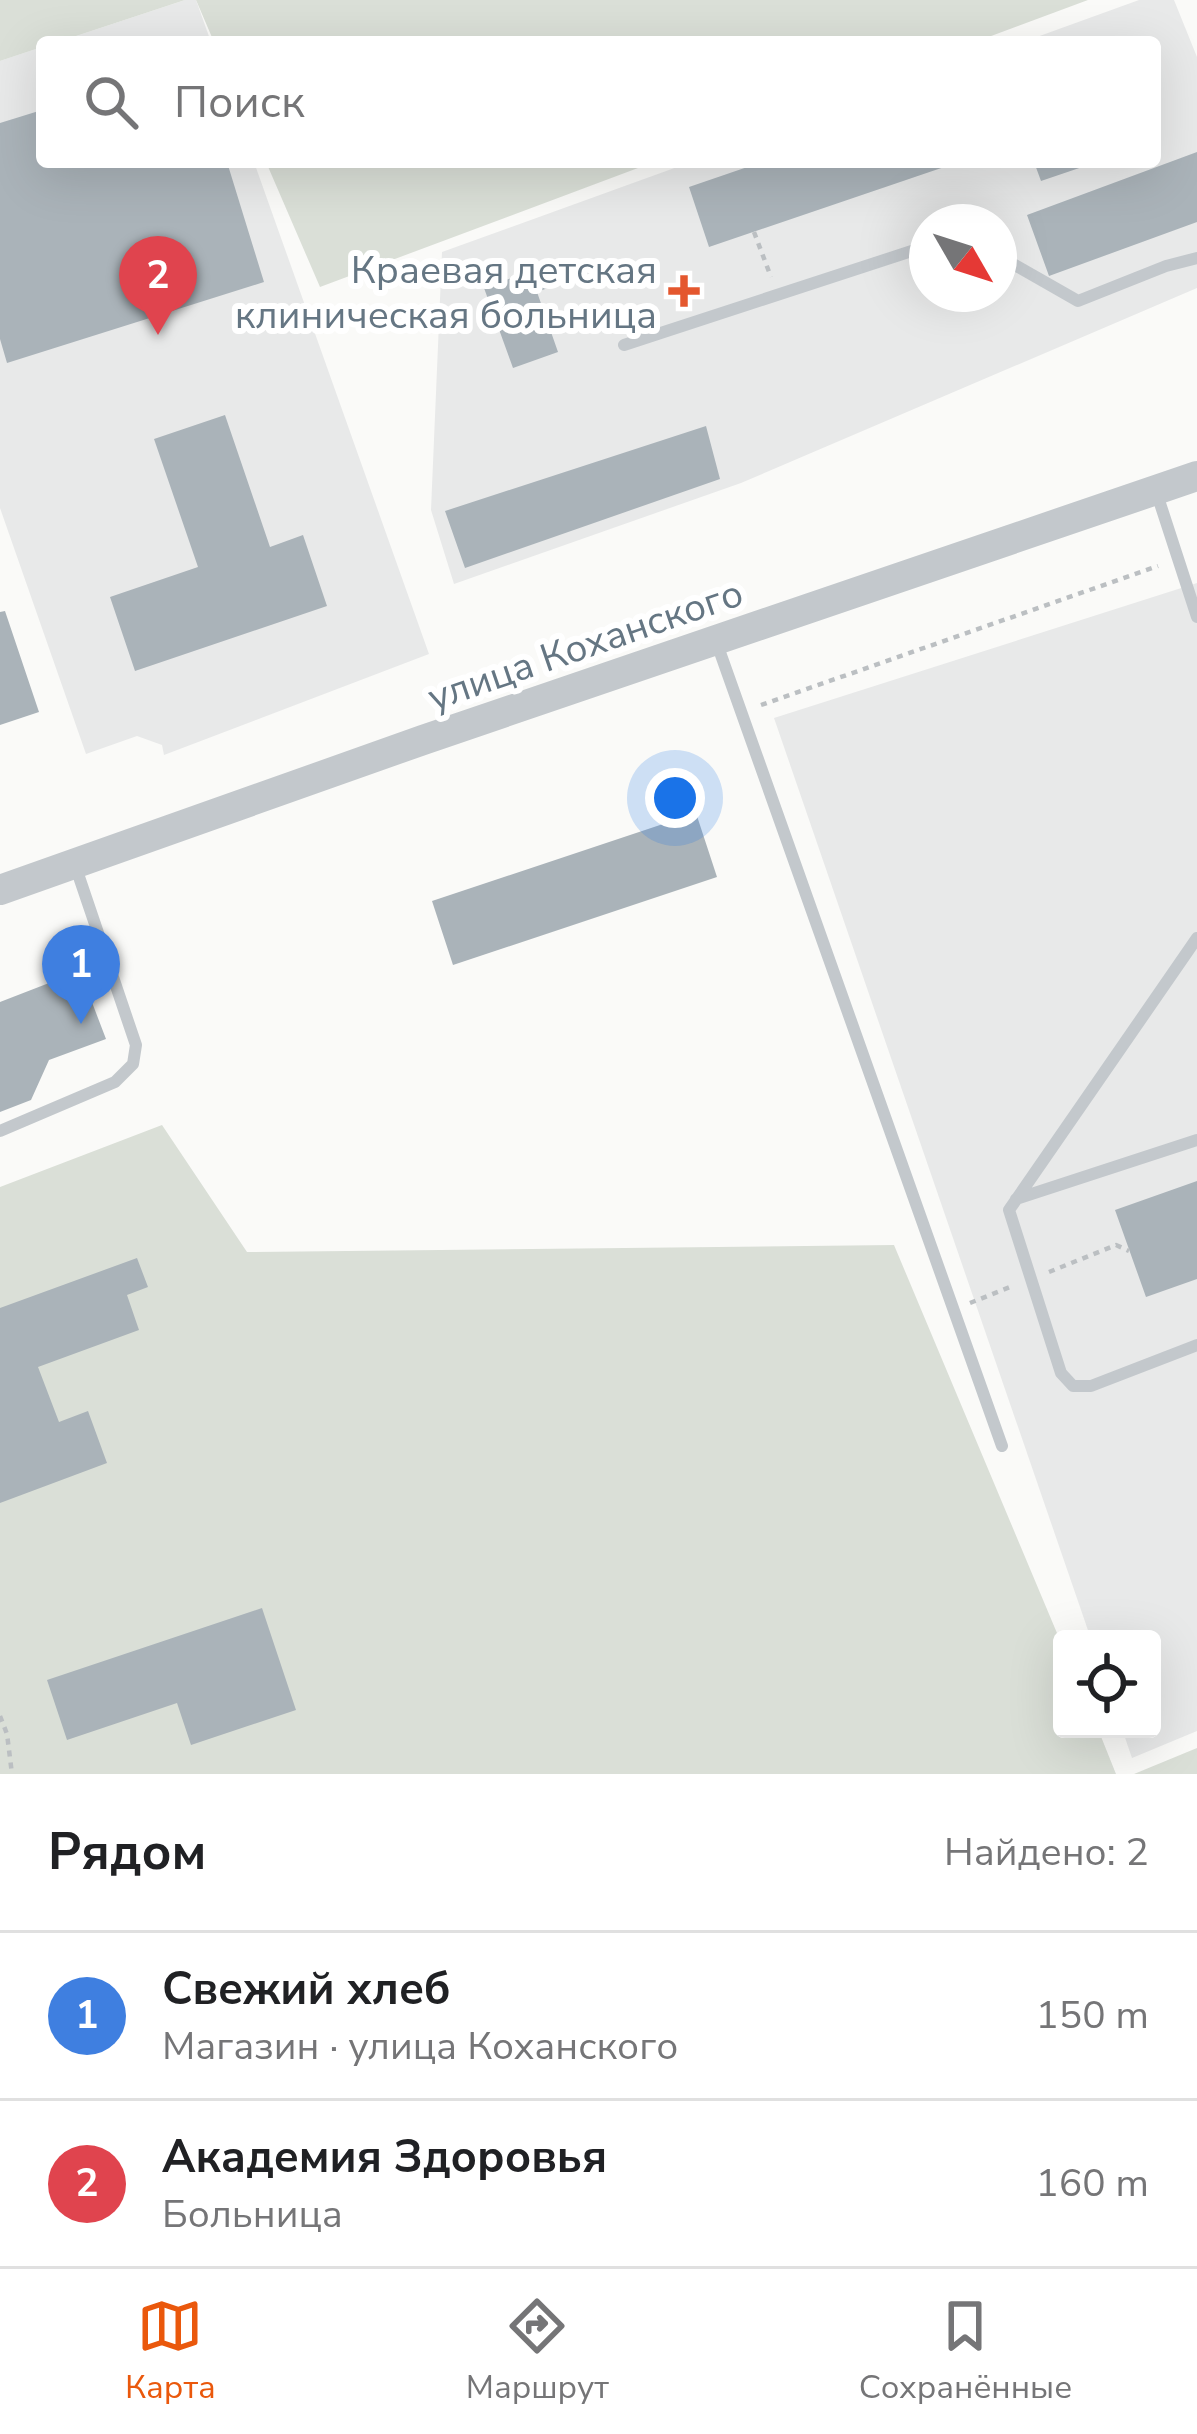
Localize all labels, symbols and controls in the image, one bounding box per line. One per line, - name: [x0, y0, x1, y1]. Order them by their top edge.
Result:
- search box: [36, 36, 1161, 168]
- icon: search: [78, 69, 144, 135]
- text: Поиск: [174, 72, 305, 133]
- north arrow: [909, 204, 1017, 312]
- pin: 2: [119, 236, 197, 335]
- place label: Краевая детская клиническая больница: [235, 244, 657, 342]
- marker: Краевая детская клиническая больница: [668, 275, 700, 307]
- street label: улица Коханского: [421, 567, 750, 724]
- your location: [645, 768, 705, 828]
- pin: 1: [42, 925, 120, 1024]
- map controls: [1053, 1630, 1161, 1738]
- button: locate: [1053, 1630, 1161, 1738]
- text: Рядом: [48, 1817, 206, 1887]
- text: Найдено: 2: [944, 1826, 1149, 1879]
- text: Свежий хлеб: [162, 1959, 450, 2020]
- text: 1: [75, 1989, 99, 2042]
- text: 150 m: [1035, 1989, 1149, 2042]
- text: Магазин · улица Коханского: [162, 2020, 678, 2073]
- text: Академия Здоровья: [162, 2127, 607, 2188]
- text: 2: [75, 2157, 99, 2210]
- text: 160 m: [1035, 2157, 1149, 2210]
- text: Больница: [162, 2188, 343, 2241]
- tab: Карта: [125, 2293, 216, 2410]
- tab: Маршрут: [466, 2293, 609, 2410]
- tab: Сохранённые: [859, 2293, 1072, 2410]

